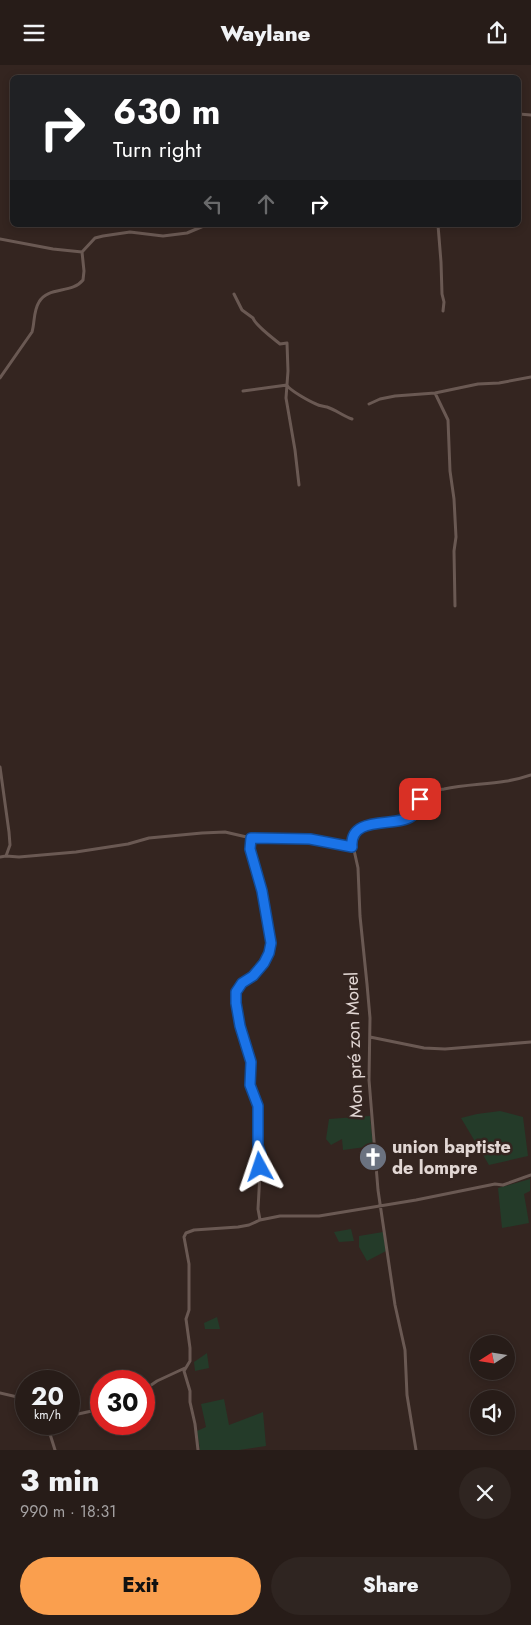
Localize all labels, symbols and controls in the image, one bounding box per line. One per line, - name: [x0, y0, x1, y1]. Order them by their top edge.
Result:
- text: Waylane: [220, 17, 311, 49]
- icon: menu: [20, 19, 48, 47]
- icon: share: [483, 19, 511, 47]
- text: 630 m: [113, 87, 221, 137]
- icon: right: [30, 95, 95, 160]
- text: Turn right: [113, 133, 201, 165]
- icon: left: [199, 190, 227, 218]
- icon: ahead: [252, 190, 280, 218]
- icon: right: [305, 190, 333, 218]
- pin: [399, 778, 441, 820]
- icon: arrive: [406, 785, 434, 813]
- street label: Mon pré zon Morel: [338, 971, 370, 1119]
- place label: union baptiste de lompre: [392, 1134, 511, 1181]
- position arrow: [233, 1140, 285, 1192]
- church icon: union baptiste de lompre: [358, 1142, 388, 1172]
- north arrow: [470, 1335, 515, 1380]
- map controls: [470, 1335, 515, 1435]
- speed limit sign: 30: [90, 1370, 155, 1435]
- text: 20: [31, 1378, 64, 1414]
- button: sound: [470, 1390, 515, 1435]
- text: km/h: [34, 1406, 61, 1424]
- text: 3 min: [20, 1459, 99, 1502]
- button: close: [459, 1467, 511, 1519]
- text: 990 m · 18:31: [20, 1500, 116, 1523]
- button: Exit: [20, 1557, 261, 1615]
- button: Share: [271, 1557, 511, 1615]

